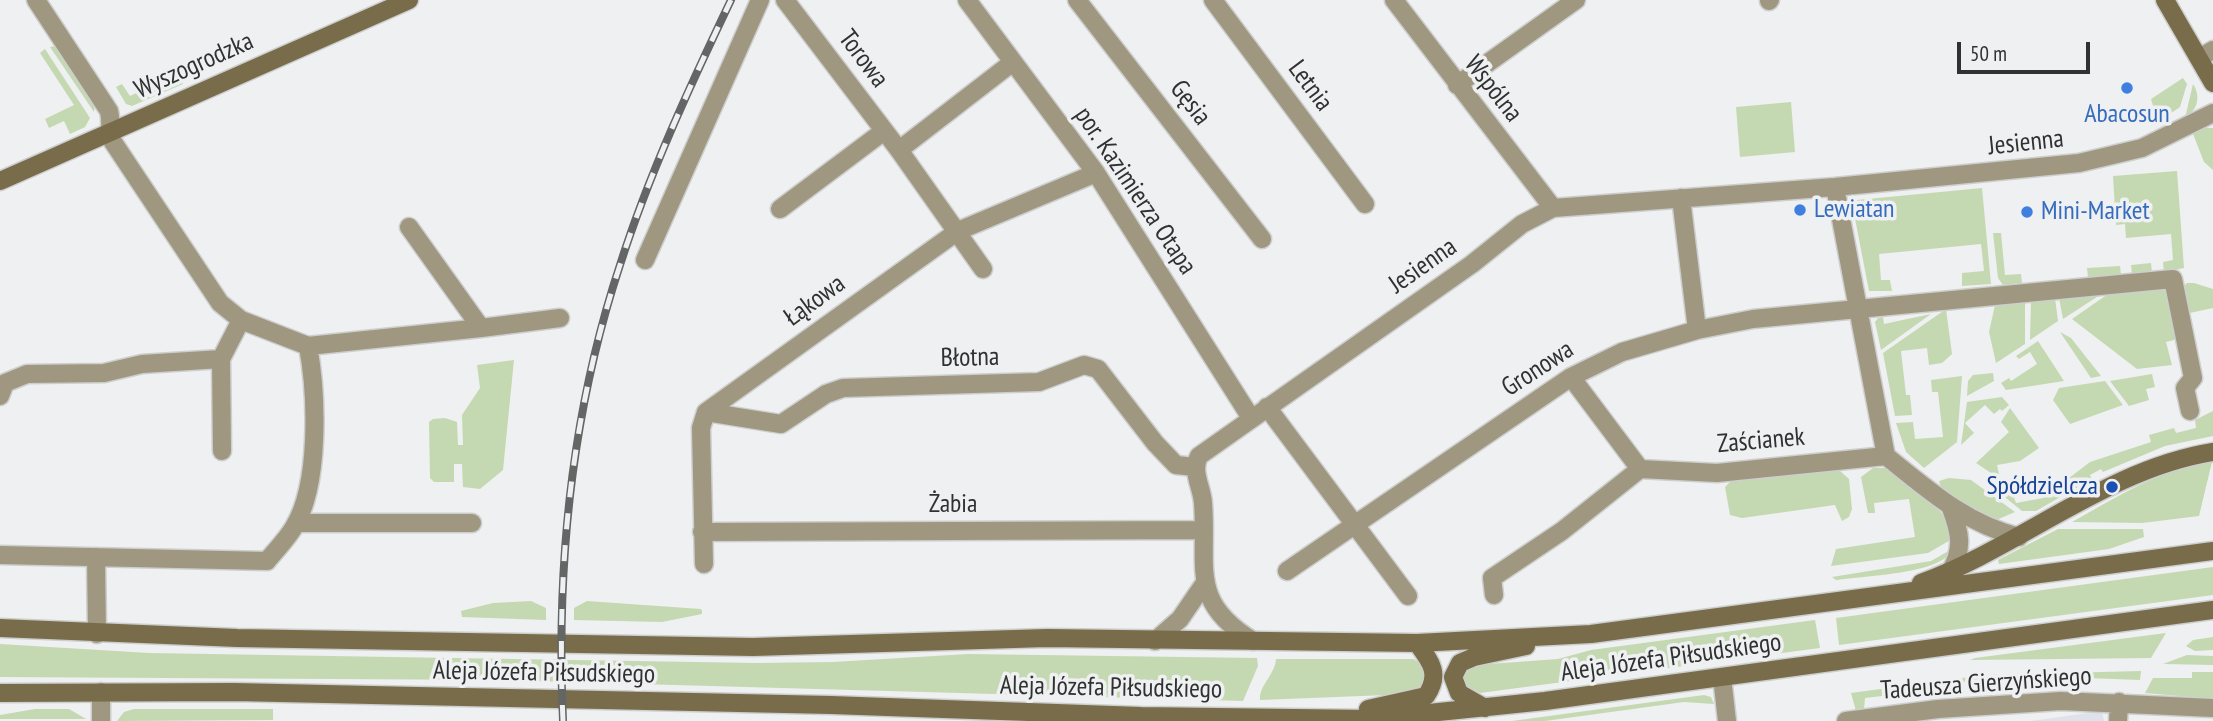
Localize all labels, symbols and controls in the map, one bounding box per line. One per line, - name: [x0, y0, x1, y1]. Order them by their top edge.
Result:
- street label: Torowa: [831, 24, 895, 94]
- street label: Wyszogrodzka: [130, 26, 258, 106]
- scale bar: [1961, 28, 2094, 72]
- text: 50 m: [1970, 40, 2007, 67]
- street label: Wspólna: [1457, 50, 1529, 128]
- street label: Letnia: [1281, 55, 1339, 117]
- street label: Gęsia: [1163, 74, 1217, 132]
- marker: Abacosun: [2119, 80, 2135, 96]
- place label: Abacosun: [2084, 99, 2170, 131]
- street label: por. Kazimierza Otapa: [1067, 101, 1203, 281]
- street label: Jesienna: [1987, 124, 2065, 162]
- place label: Lewiatan: [1814, 194, 1895, 226]
- place label: Mini-Market: [2041, 196, 2150, 228]
- marker: Lewiatan: [1792, 202, 1808, 218]
- marker: Mini-Market: [2019, 204, 2035, 220]
- street label: Jesienna: [1383, 232, 1463, 300]
- street label: Łąkowa: [779, 269, 851, 333]
- street label: Gronowa: [1496, 334, 1580, 404]
- street label: Błotna: [940, 342, 1000, 374]
- street label: Zaścianek: [1716, 422, 1806, 460]
- place label: Spółdzielcza: [1986, 471, 2098, 503]
- marker: Spółdzielcza: [2104, 479, 2120, 495]
- street label: Żabia: [929, 489, 977, 521]
- street label: Aleja Józefa Piłsudskiego: [1559, 627, 1783, 689]
- street label: Aleja Józefa Piłsudskiego: [433, 655, 655, 691]
- street label: Tadeusza Gierzyńskiego: [1879, 661, 2093, 707]
- street label: Aleja Józefa Piłsudskiego: [1000, 670, 1222, 706]

